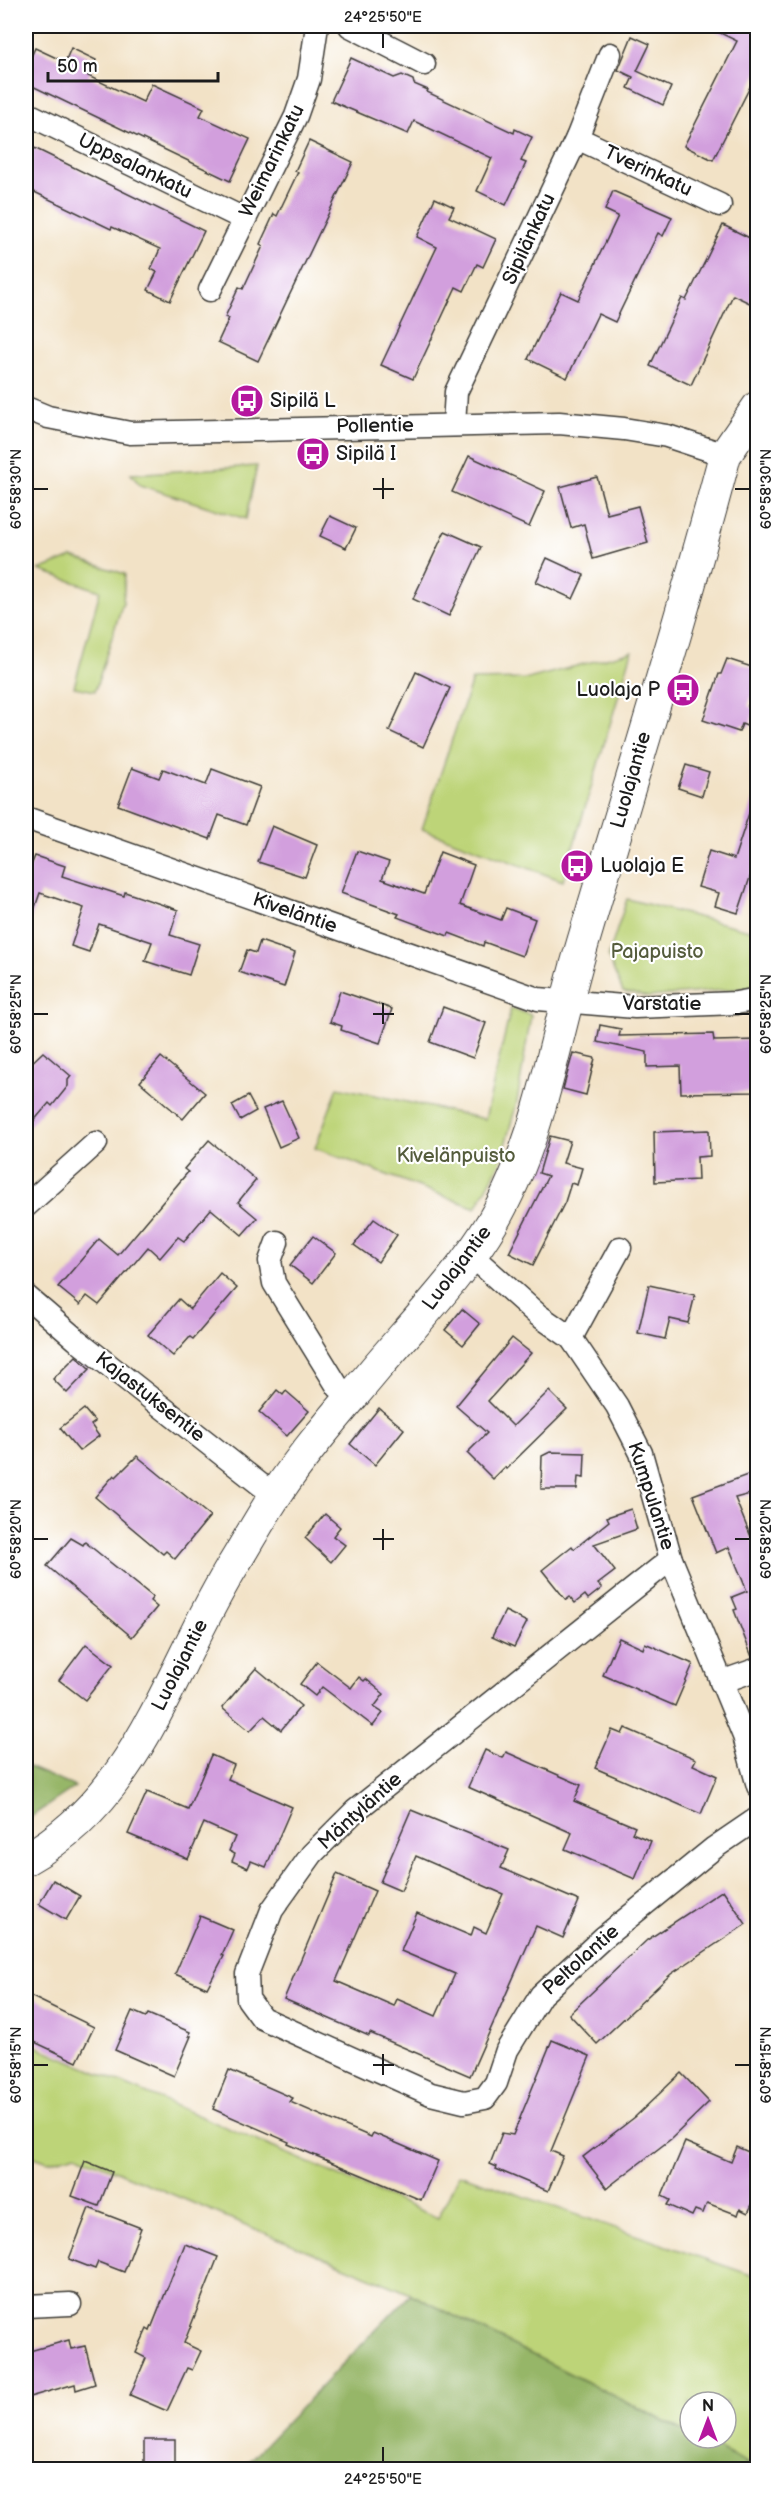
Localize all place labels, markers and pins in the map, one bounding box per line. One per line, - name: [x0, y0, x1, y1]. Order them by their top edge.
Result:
- bus stop icon: Sipilä L: [229, 383, 265, 419]
- place label: Sipilä L: [270, 389, 336, 413]
- bus stop icon: Sipilä I: [295, 436, 331, 472]
- place label: Sipilä I: [336, 442, 396, 466]
- bus stop icon: Luolaja P: [665, 672, 701, 708]
- place label: Luolaja P: [576, 678, 660, 702]
- bus stop icon: Luolaja E: [559, 848, 595, 884]
- place label: Luolaja E: [600, 854, 684, 878]

